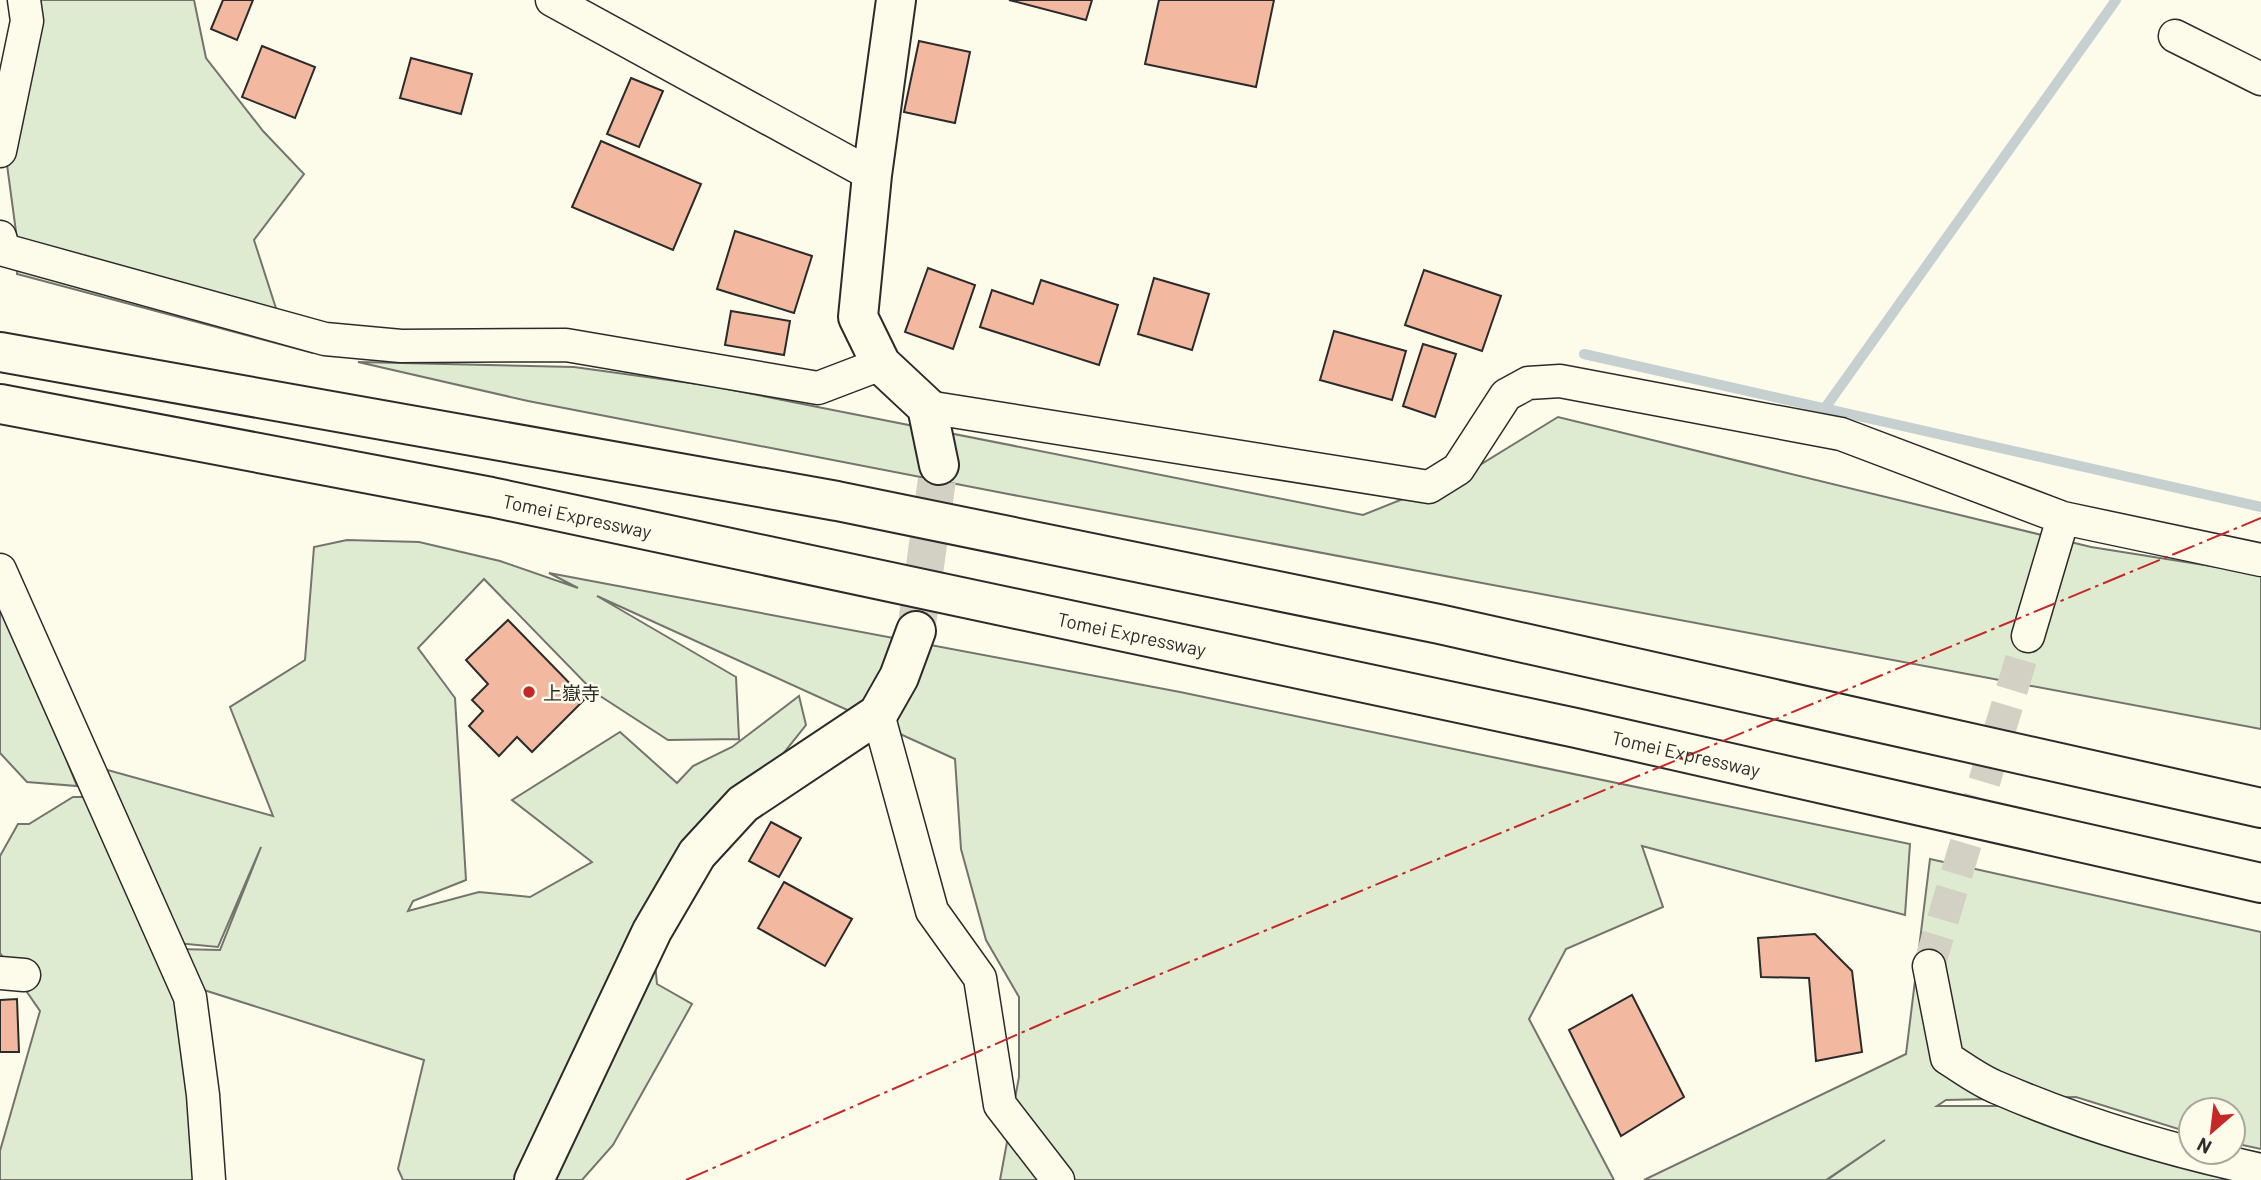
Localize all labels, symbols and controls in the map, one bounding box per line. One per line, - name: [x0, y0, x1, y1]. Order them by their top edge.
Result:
- street label: Tomei Expressway: [501, 488, 654, 542]
- street label: Tomei Expressway: [1055, 606, 1209, 661]
- place label: 上嶽寺: [543, 681, 600, 704]
- marker: 上嶽寺: [521, 684, 537, 700]
- street label: Tomei Expressway: [1610, 725, 1763, 781]
- north arrow: [2177, 1096, 2247, 1166]
- text: N: [2193, 1133, 2215, 1160]

